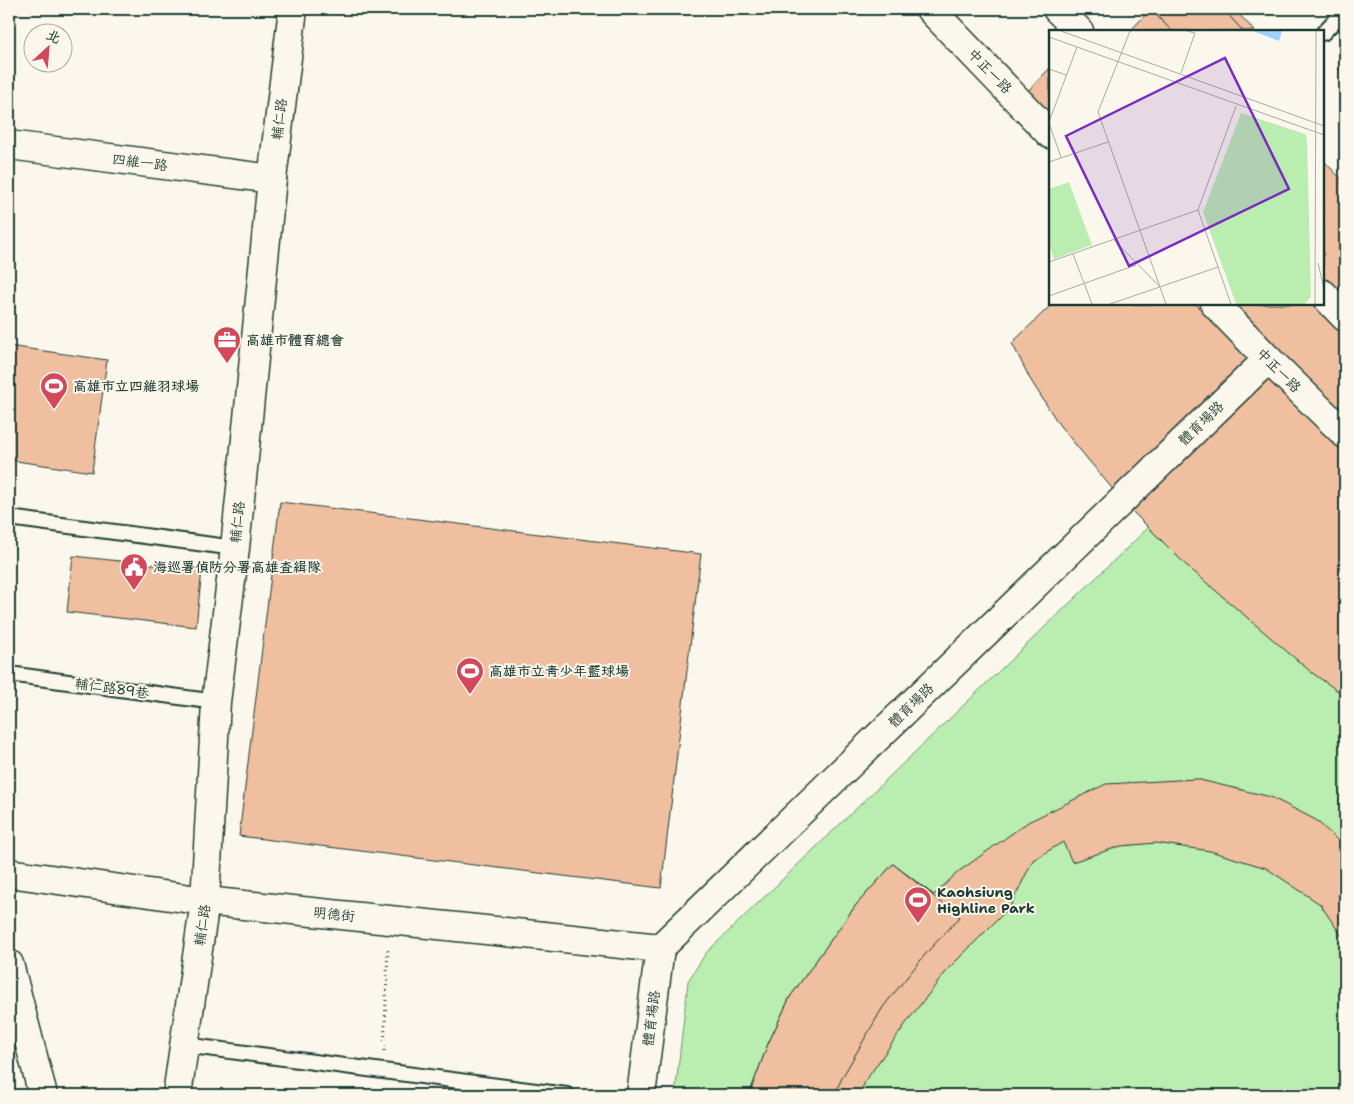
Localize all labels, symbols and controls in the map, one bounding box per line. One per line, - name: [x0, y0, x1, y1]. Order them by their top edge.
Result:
- north arrow: [22, 22, 72, 72]
- text: 北: [43, 25, 64, 47]
- inset map: [1049, 30, 1324, 305]
- street label: 中正一路: [964, 45, 1016, 97]
- street label: 輔仁路: [268, 97, 290, 141]
- street label: 四維一路: [111, 150, 169, 174]
- office icon: 高雄市體育總會: [212, 325, 242, 364]
- place label: 高雄市體育總會: [246, 331, 344, 349]
- street label: 中正一路: [1253, 344, 1305, 396]
- sports icon: 高雄市立四維羽球場: [39, 371, 69, 410]
- place label: 高雄市立四維羽球場: [73, 377, 199, 395]
- street label: 體育場路: [1175, 397, 1227, 449]
- street label: 輔仁路: [226, 500, 248, 544]
- public building icon: 海巡署偵防分署高雄查緝隊: [119, 552, 149, 591]
- place label: 海巡署偵防分署高雄查緝隊: [153, 558, 321, 576]
- sports icon: 高雄市立青少年籃球場: [455, 656, 485, 695]
- place label: 高雄市立青少年籃球場: [489, 662, 629, 680]
- street label: 輔仁路89巷: [74, 674, 151, 702]
- street label: 體育場路: [885, 679, 937, 731]
- place label: Kaohsiung Highline Park: [937, 883, 1035, 917]
- sports icon: Kaohsiung Highline Park: [903, 885, 933, 924]
- street label: 輔仁路: [190, 903, 214, 947]
- street label: 明德街: [312, 903, 356, 925]
- street label: 體育場路: [639, 989, 663, 1047]

